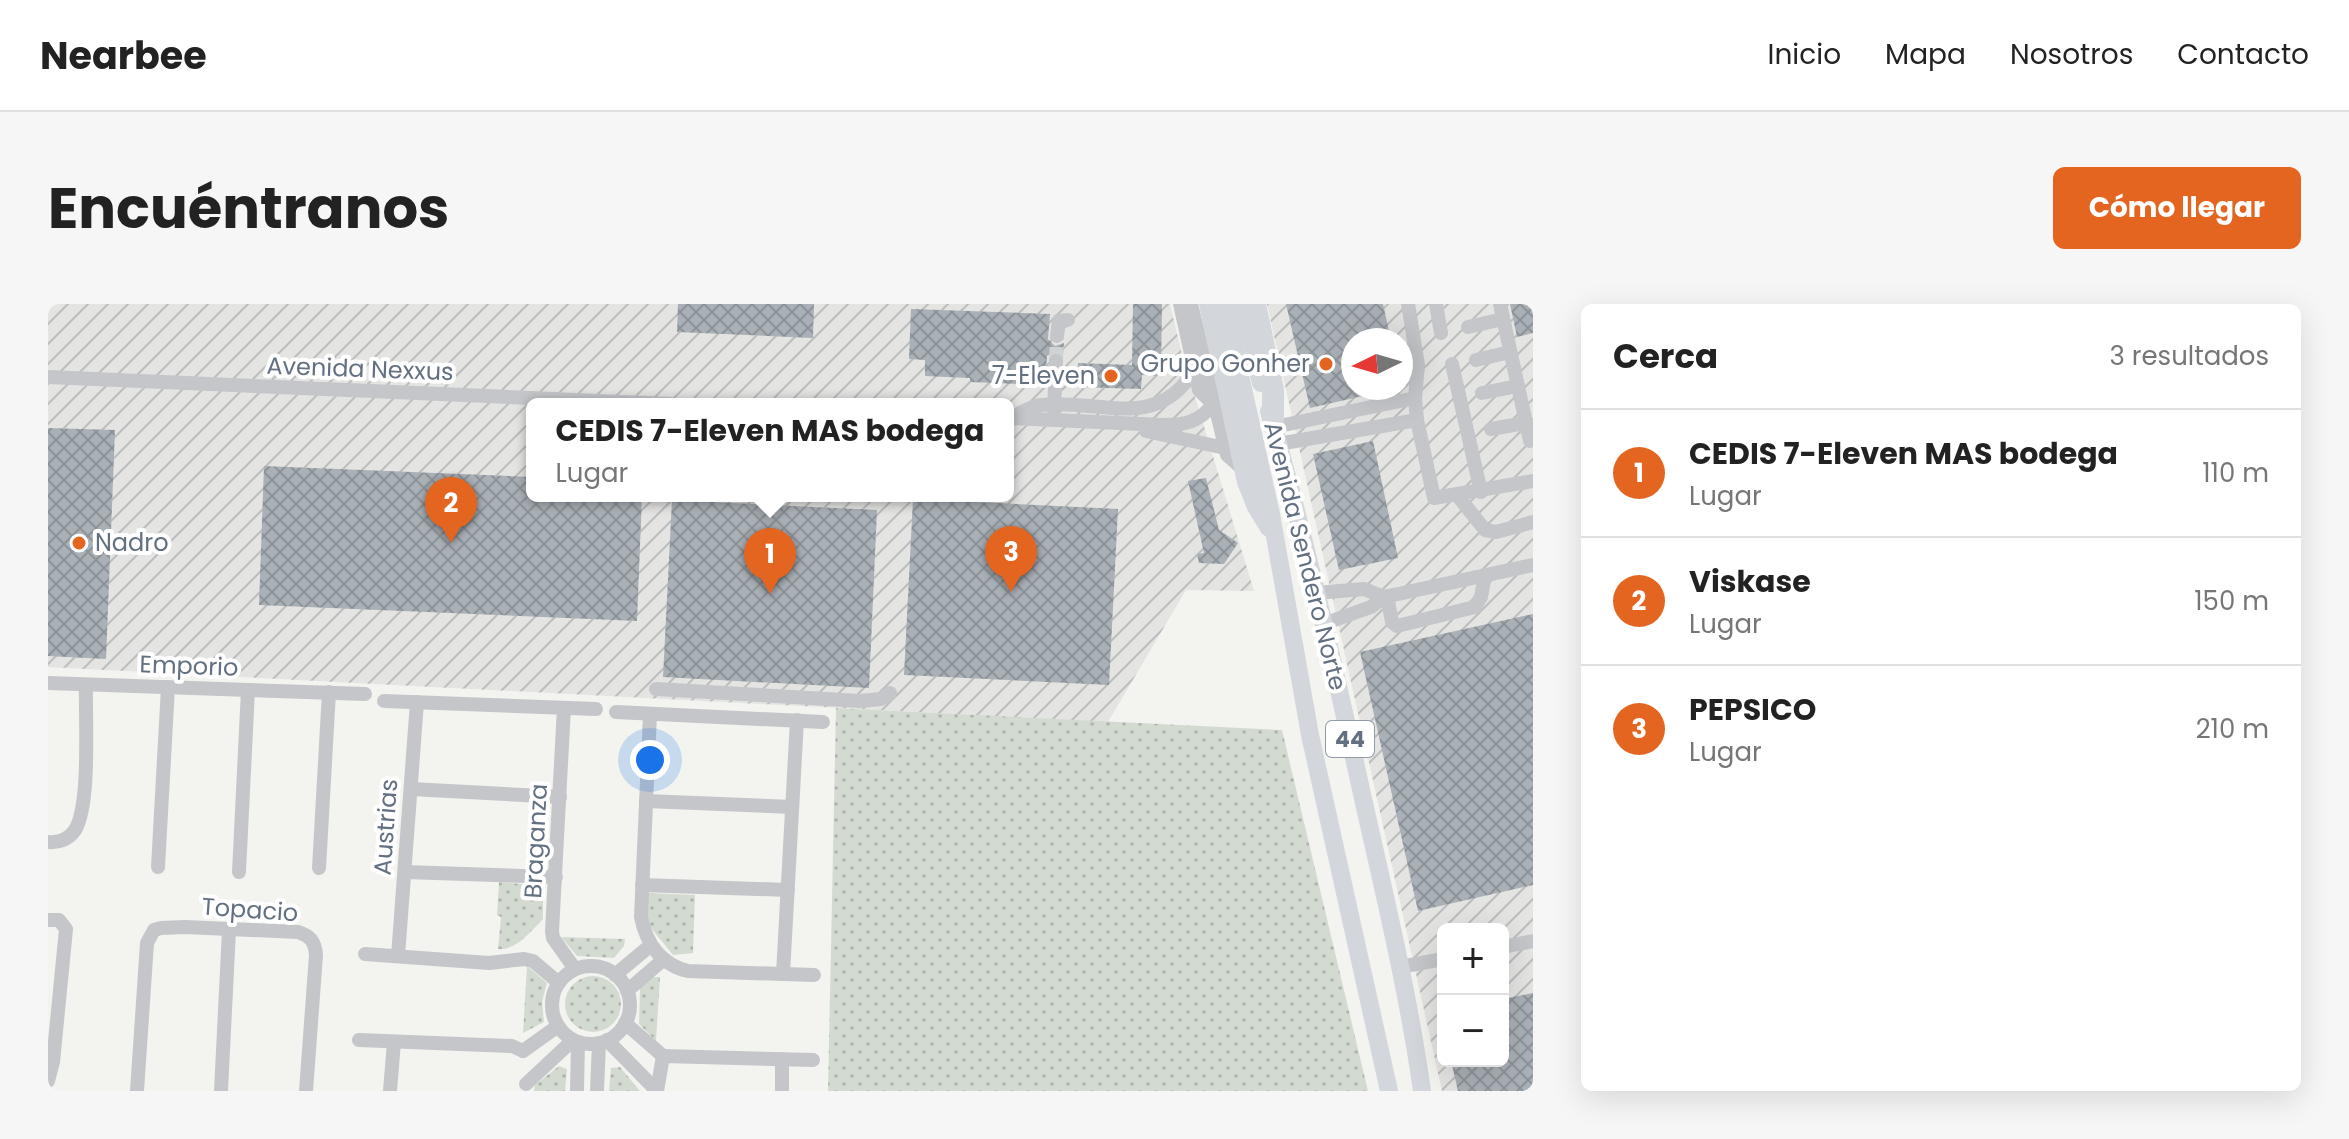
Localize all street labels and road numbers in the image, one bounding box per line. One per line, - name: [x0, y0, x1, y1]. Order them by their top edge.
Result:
- street label: Avenida Nexxus: [266, 349, 454, 388]
- street label: Avenida Sendero Norte: [1256, 418, 1355, 694]
- street label: Emporio: [139, 647, 239, 684]
- road number: 44: [1326, 721, 1374, 757]
- street label: Austrias: [366, 778, 405, 876]
- street label: Braganza: [516, 783, 555, 899]
- street label: Topacio: [201, 890, 299, 929]

